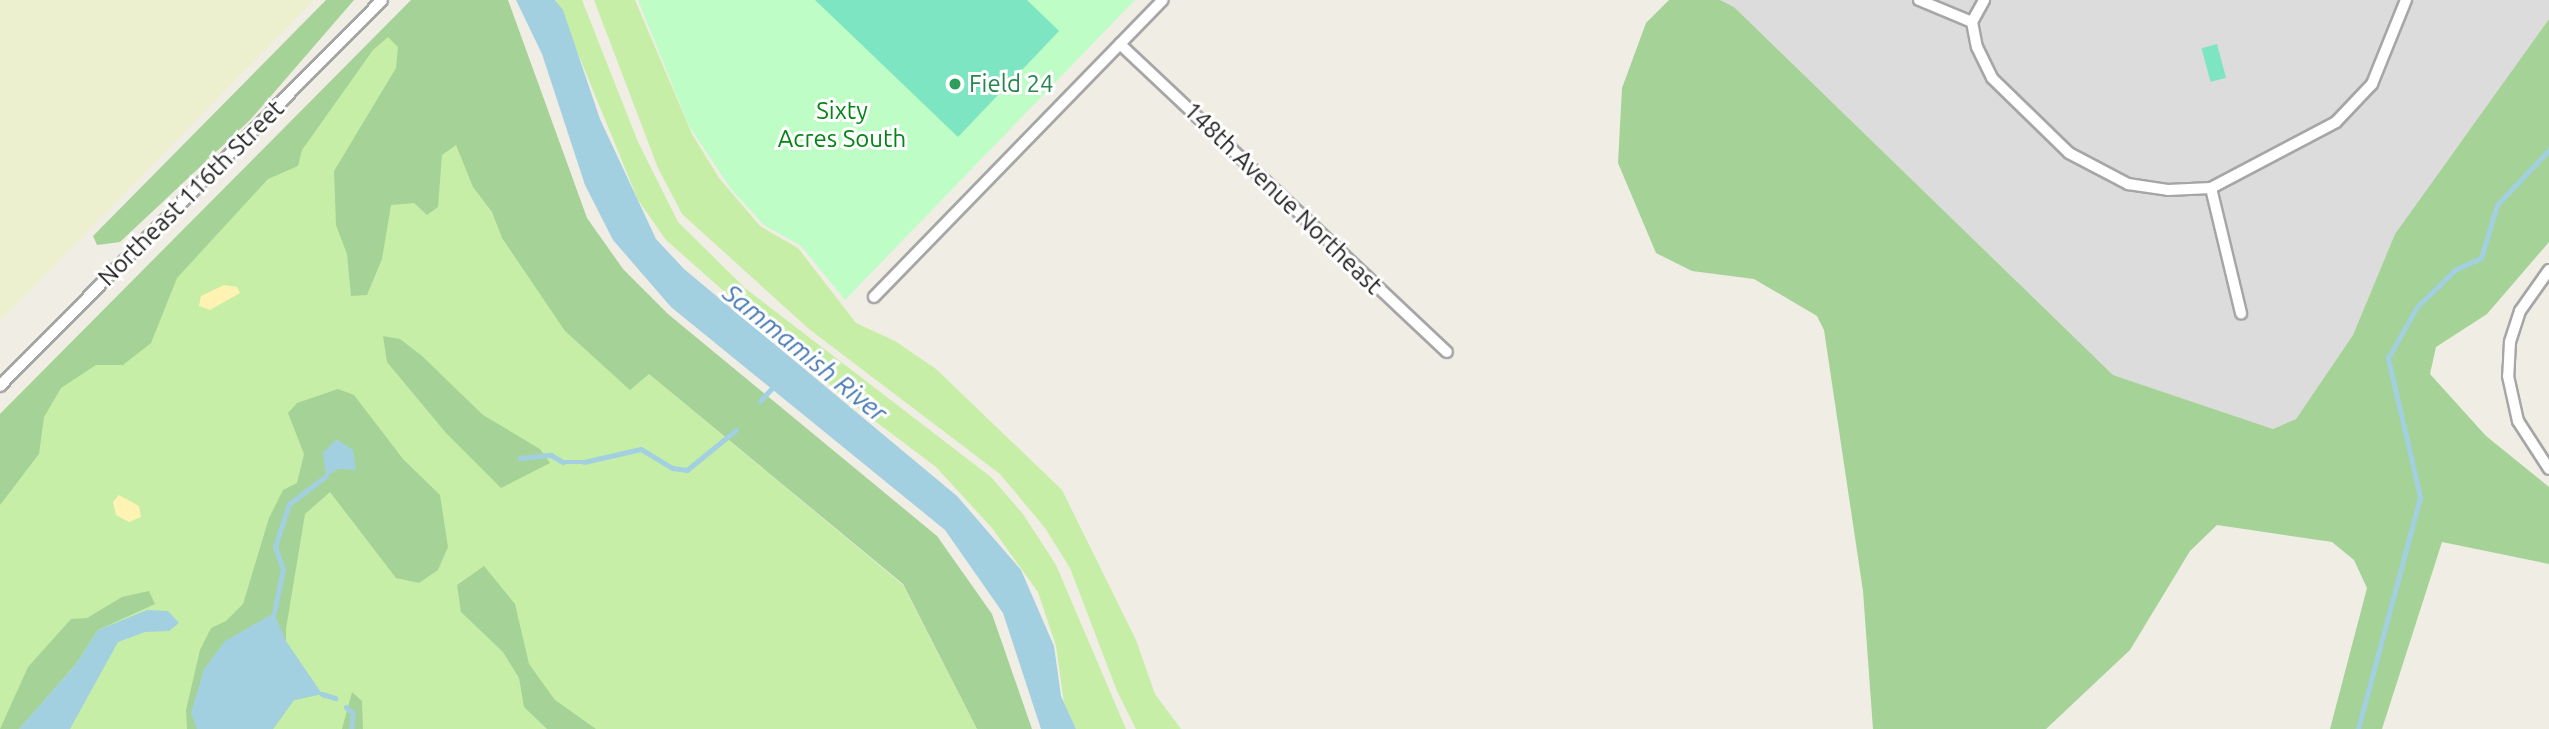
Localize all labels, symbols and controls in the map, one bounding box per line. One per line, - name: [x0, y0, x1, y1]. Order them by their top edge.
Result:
- place label: Field 24: [969, 70, 1054, 98]
- marker: Field 24: [947, 76, 963, 92]
- street label: Northeast 116th Street: [92, 94, 290, 292]
- street label: 148th Avenue Northeast: [1178, 96, 1388, 300]
- park label: Sixty Acres South: [778, 97, 906, 153]
- water label: Sammamish River: [717, 277, 893, 429]

